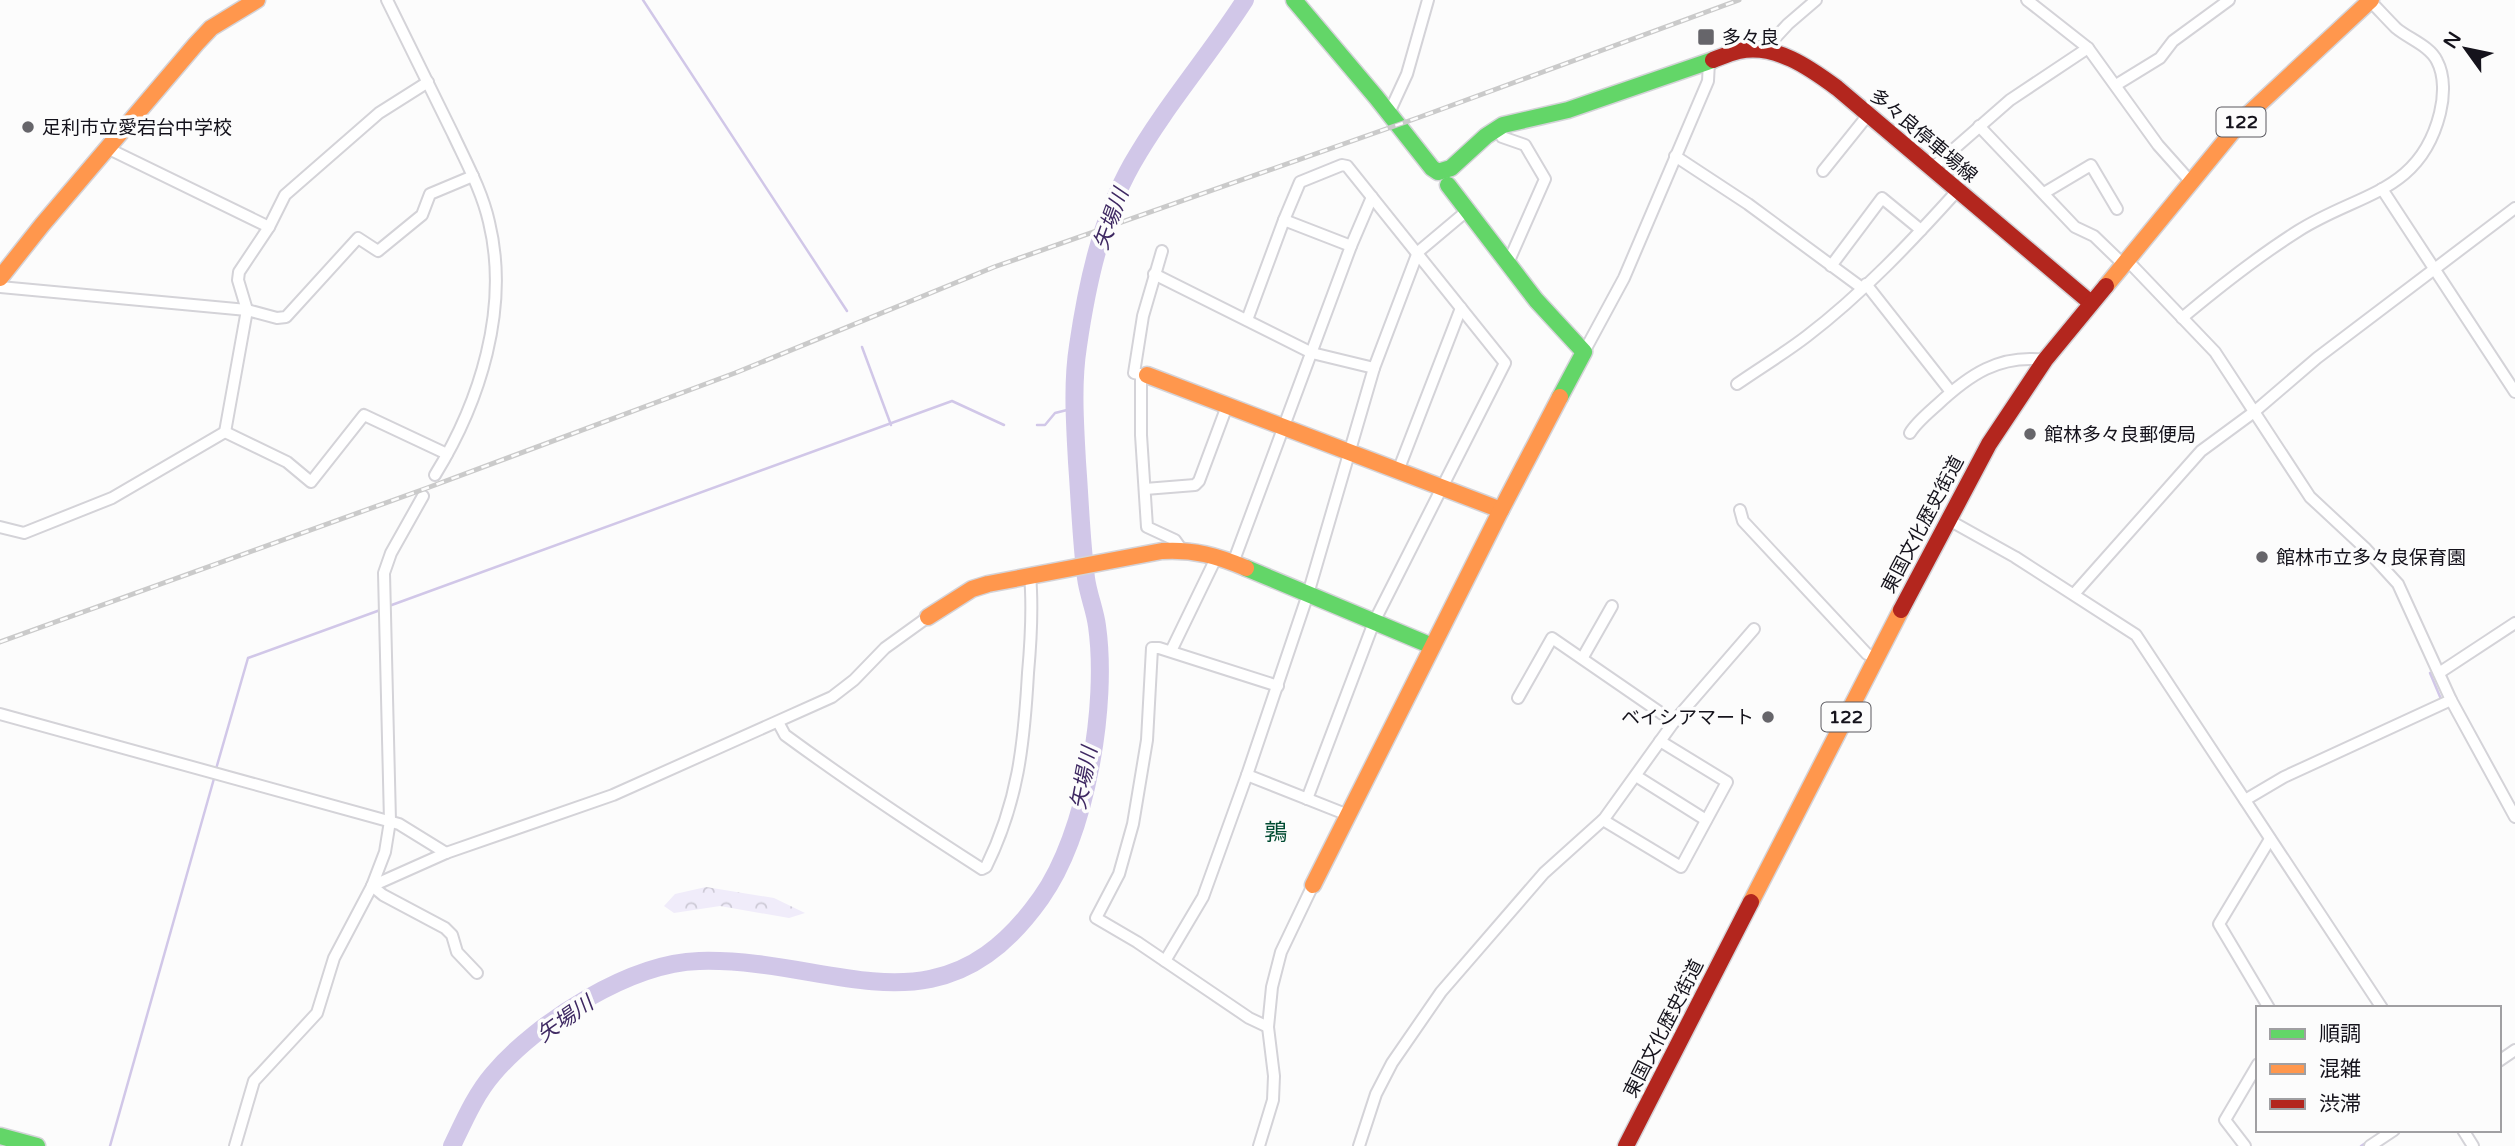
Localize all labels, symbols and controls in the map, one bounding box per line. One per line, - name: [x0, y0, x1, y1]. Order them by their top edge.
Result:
- north arrow: [2431, 14, 2501, 84]
- marker: 多々良: [1696, 27, 1716, 47]
- place label: 多々良: [1722, 27, 1779, 49]
- text: N: [2439, 28, 2466, 53]
- street label: 多々良停車場線: [1865, 85, 1981, 187]
- road number: 122: [2216, 107, 2266, 136]
- place label: 足利市立愛宕台中学校: [42, 117, 232, 139]
- marker: 足利市立愛宕台中学校: [20, 119, 36, 135]
- water label: 矢場川: [1089, 183, 1135, 253]
- place label: 館林多々良郵便局: [2044, 424, 2196, 446]
- marker: 館林多々良郵便局: [2022, 426, 2038, 442]
- street label: 東国文化歴史街道: [1877, 452, 1968, 597]
- place label: 館林市立多々良保育園: [2276, 547, 2466, 569]
- marker: 館林市立多々良保育園: [2254, 549, 2270, 565]
- road number: 122: [1822, 702, 1870, 732]
- place label: ベイシアマート: [1621, 707, 1754, 729]
- marker: ベイシアマート: [1760, 709, 1776, 725]
- water label: 矢場川: [1066, 743, 1103, 811]
- district label: 鶉: [1265, 819, 1288, 847]
- street label: 東国文化歴史街道: [1620, 956, 1708, 1101]
- water label: 矢場川: [532, 990, 600, 1048]
- legend: [2256, 1006, 2501, 1132]
- text: 順調: [2319, 1022, 2361, 1047]
- text: 混雑: [2319, 1057, 2361, 1082]
- text: 渋滞: [2319, 1092, 2361, 1117]

